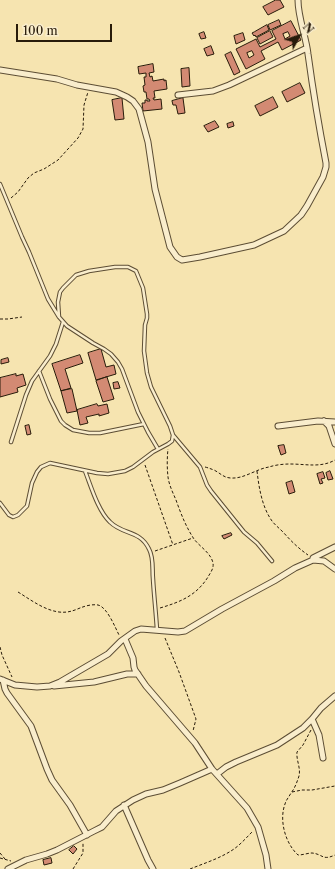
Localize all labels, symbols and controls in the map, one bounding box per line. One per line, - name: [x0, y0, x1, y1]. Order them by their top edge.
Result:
- scale bar: [18, 16, 114, 42]
- north arrow: [279, 16, 319, 56]
- text: N: [300, 20, 317, 36]
- text: 100 m: [23, 23, 58, 38]

